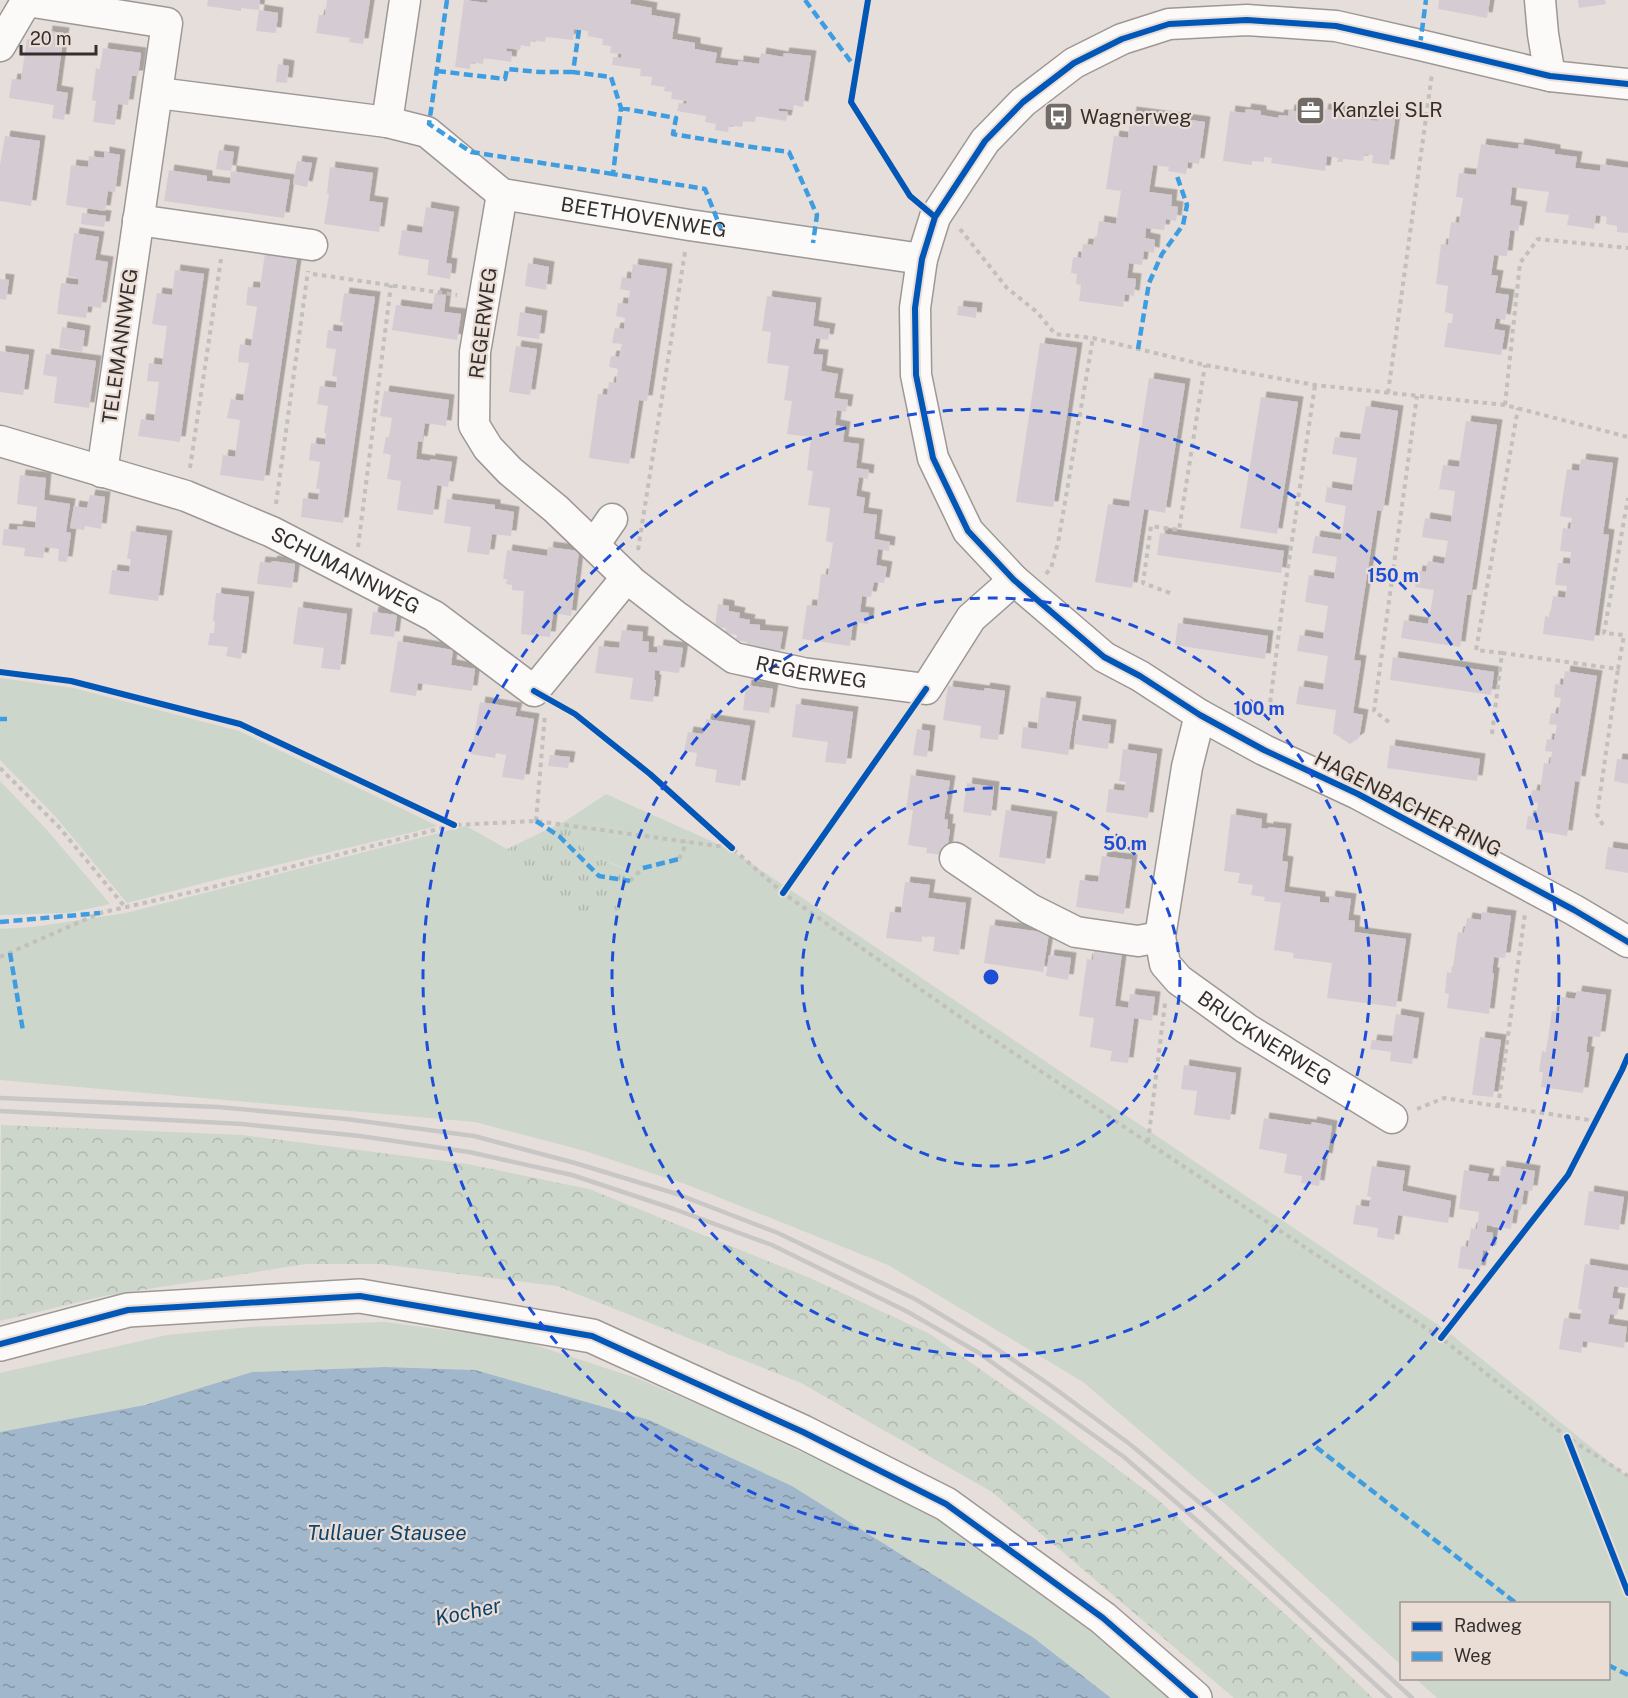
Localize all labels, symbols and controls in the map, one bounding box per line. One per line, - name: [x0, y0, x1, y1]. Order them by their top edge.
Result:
- scale bar: [21, 18, 96, 56]
- text: 20 m: [30, 28, 72, 49]
- office icon: Kanzlei SLR: [1295, 94, 1327, 126]
- place label: Kanzlei SLR: [1332, 98, 1443, 122]
- bus stop icon: Wagnerweg: [1043, 101, 1075, 133]
- place label: Wagnerweg: [1080, 105, 1192, 129]
- street label: BEETHOVENWEG: [559, 192, 728, 242]
- street label: REGERWEG: [464, 266, 502, 380]
- street label: TELEMANNWEG: [97, 267, 143, 425]
- street label: SCHUMANNWEG: [267, 522, 424, 619]
- text: 150 m: [1367, 565, 1419, 586]
- street label: REGERWEG: [753, 651, 868, 693]
- text: 100 m: [1233, 698, 1285, 719]
- street label: HAGENBACHER RING: [1310, 746, 1506, 862]
- text: 50 m: [1103, 833, 1147, 854]
- centre of rings: [981, 967, 1001, 987]
- street label: BRUCKNERWEG: [1193, 986, 1336, 1090]
- water label: Tullauer Stausee: [307, 1520, 467, 1545]
- water label: Kocher: [433, 1592, 504, 1631]
- legend: [1400, 1602, 1610, 1680]
- text: Radweg: [1454, 1615, 1522, 1636]
- text: Weg: [1454, 1645, 1492, 1666]

